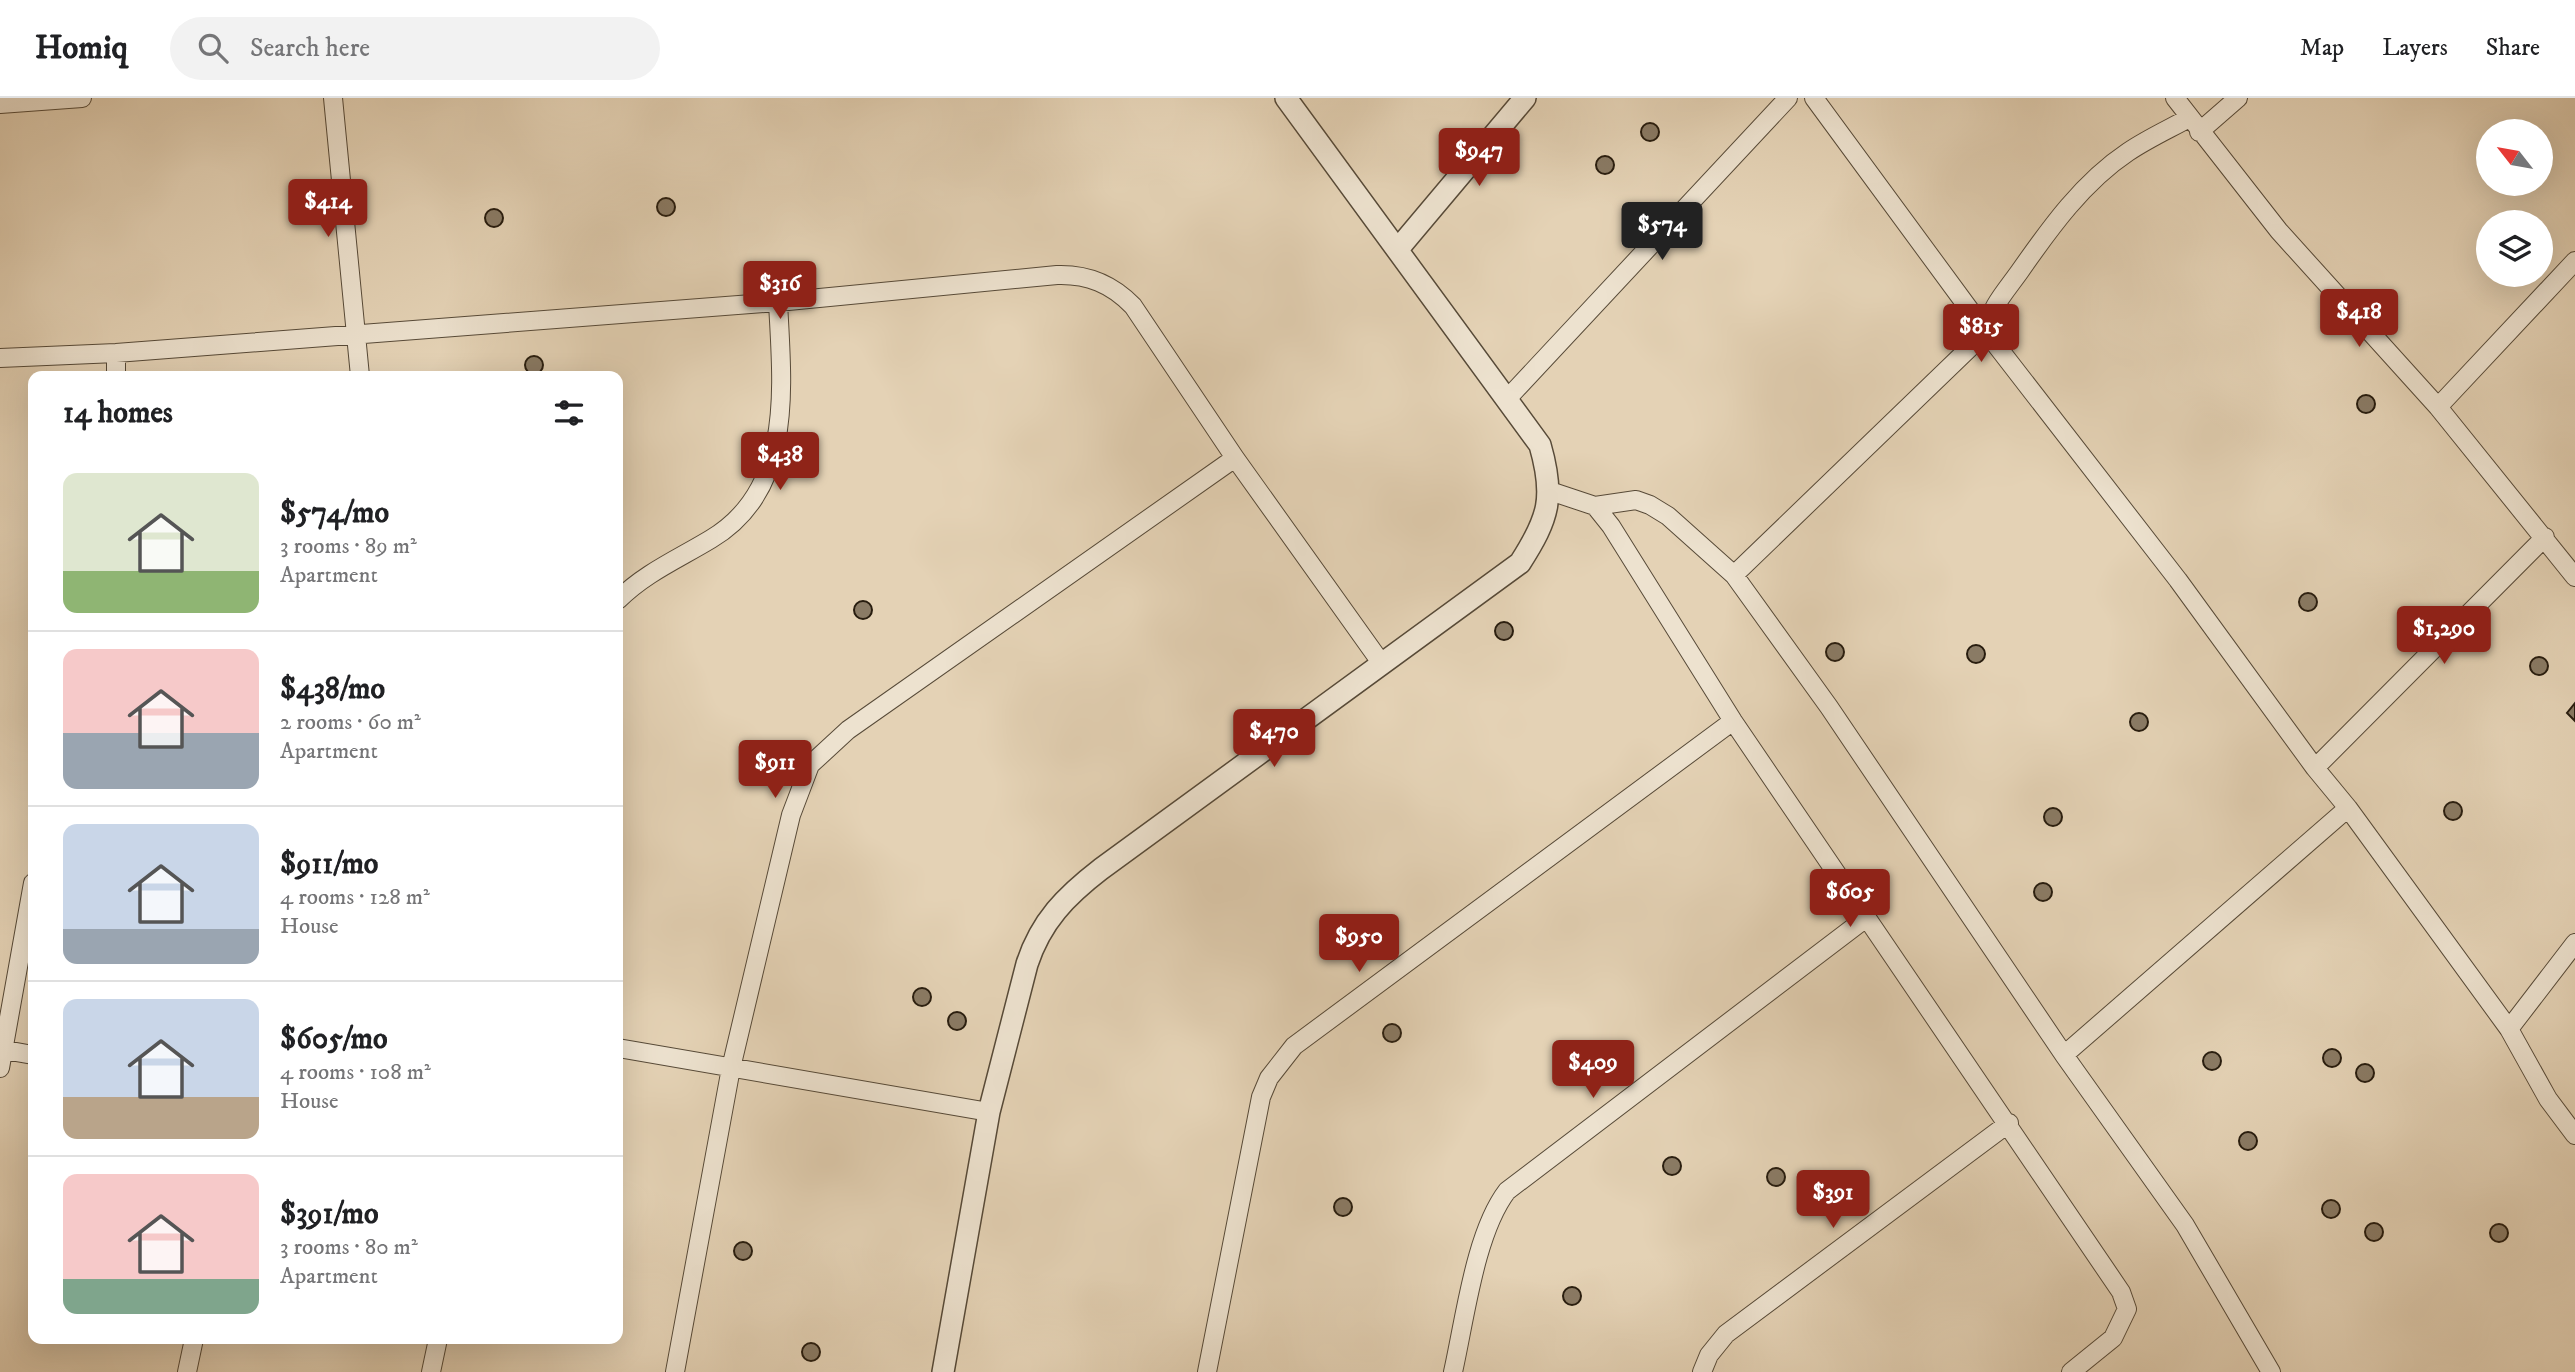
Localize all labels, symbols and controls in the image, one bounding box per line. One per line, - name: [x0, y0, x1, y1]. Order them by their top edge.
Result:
- search box: [170, 17, 660, 80]
- text: Homiq: [35, 28, 128, 69]
- icon: search: [194, 29, 232, 67]
- text: Search here: [250, 32, 370, 65]
- text: Map: [2300, 33, 2344, 63]
- text: Layers: [2382, 33, 2448, 63]
- text: Share: [2486, 33, 2540, 63]
- north arrow: [2476, 119, 2553, 196]
- map controls: [2476, 119, 2553, 287]
- pin: $947: [1438, 129, 1520, 188]
- text: $947: [1455, 136, 1503, 165]
- pin: $414: [287, 180, 369, 239]
- text: $414: [304, 187, 352, 216]
- pin: $574: [1621, 202, 1703, 262]
- text: $574: [1638, 210, 1686, 239]
- button: layers: [2476, 210, 2553, 287]
- pin: $316: [739, 262, 821, 321]
- text: $316: [759, 269, 801, 298]
- pin: $418: [2318, 289, 2400, 349]
- text: $418: [2336, 297, 2382, 326]
- pin: $815: [1940, 304, 2022, 364]
- text: $815: [1959, 312, 2003, 341]
- icon: filters: [550, 394, 588, 432]
- text: 14 homes: [63, 395, 173, 432]
- pin: $438: [739, 432, 821, 492]
- text: $438: [757, 440, 803, 469]
- text: $574/mo: [280, 495, 389, 532]
- icon: home: [119, 501, 203, 585]
- text: 3 rooms · 89 m²: [280, 532, 417, 561]
- text: Apartment: [280, 561, 378, 590]
- pin: $1,290: [2387, 606, 2501, 666]
- text: $1,290: [2413, 614, 2475, 643]
- text: $438/mo: [280, 671, 385, 708]
- icon: home: [119, 677, 203, 761]
- text: 2 rooms · 60 m²: [280, 708, 421, 737]
- pin: $470: [1233, 710, 1315, 769]
- text: $470: [1249, 717, 1299, 746]
- text: Apartment: [280, 737, 378, 766]
- pin: $911: [734, 740, 816, 800]
- text: $911: [755, 748, 795, 777]
- text: $911/mo: [280, 846, 378, 883]
- icon: home: [119, 852, 203, 936]
- pin: $605: [1809, 870, 1891, 929]
- text: $605: [1826, 877, 1874, 906]
- text: 4 rooms · 128 m²: [280, 883, 430, 912]
- text: House: [280, 912, 338, 941]
- pin: $950: [1318, 914, 1400, 974]
- text: $950: [1335, 922, 1383, 951]
- text: $605/mo: [280, 1021, 388, 1058]
- icon: home: [119, 1027, 203, 1111]
- pin: $409: [1552, 1040, 1634, 1100]
- text: $409: [1568, 1048, 1618, 1077]
- text: 4 rooms · 108 m²: [280, 1058, 431, 1087]
- text: House: [280, 1087, 338, 1116]
- pin: $391: [1792, 1170, 1874, 1230]
- text: $391: [1813, 1178, 1853, 1207]
- text: $391/mo: [280, 1196, 379, 1233]
- icon: home: [119, 1202, 203, 1286]
- text: 3 rooms · 80 m²: [280, 1233, 418, 1262]
- text: Apartment: [280, 1262, 378, 1291]

